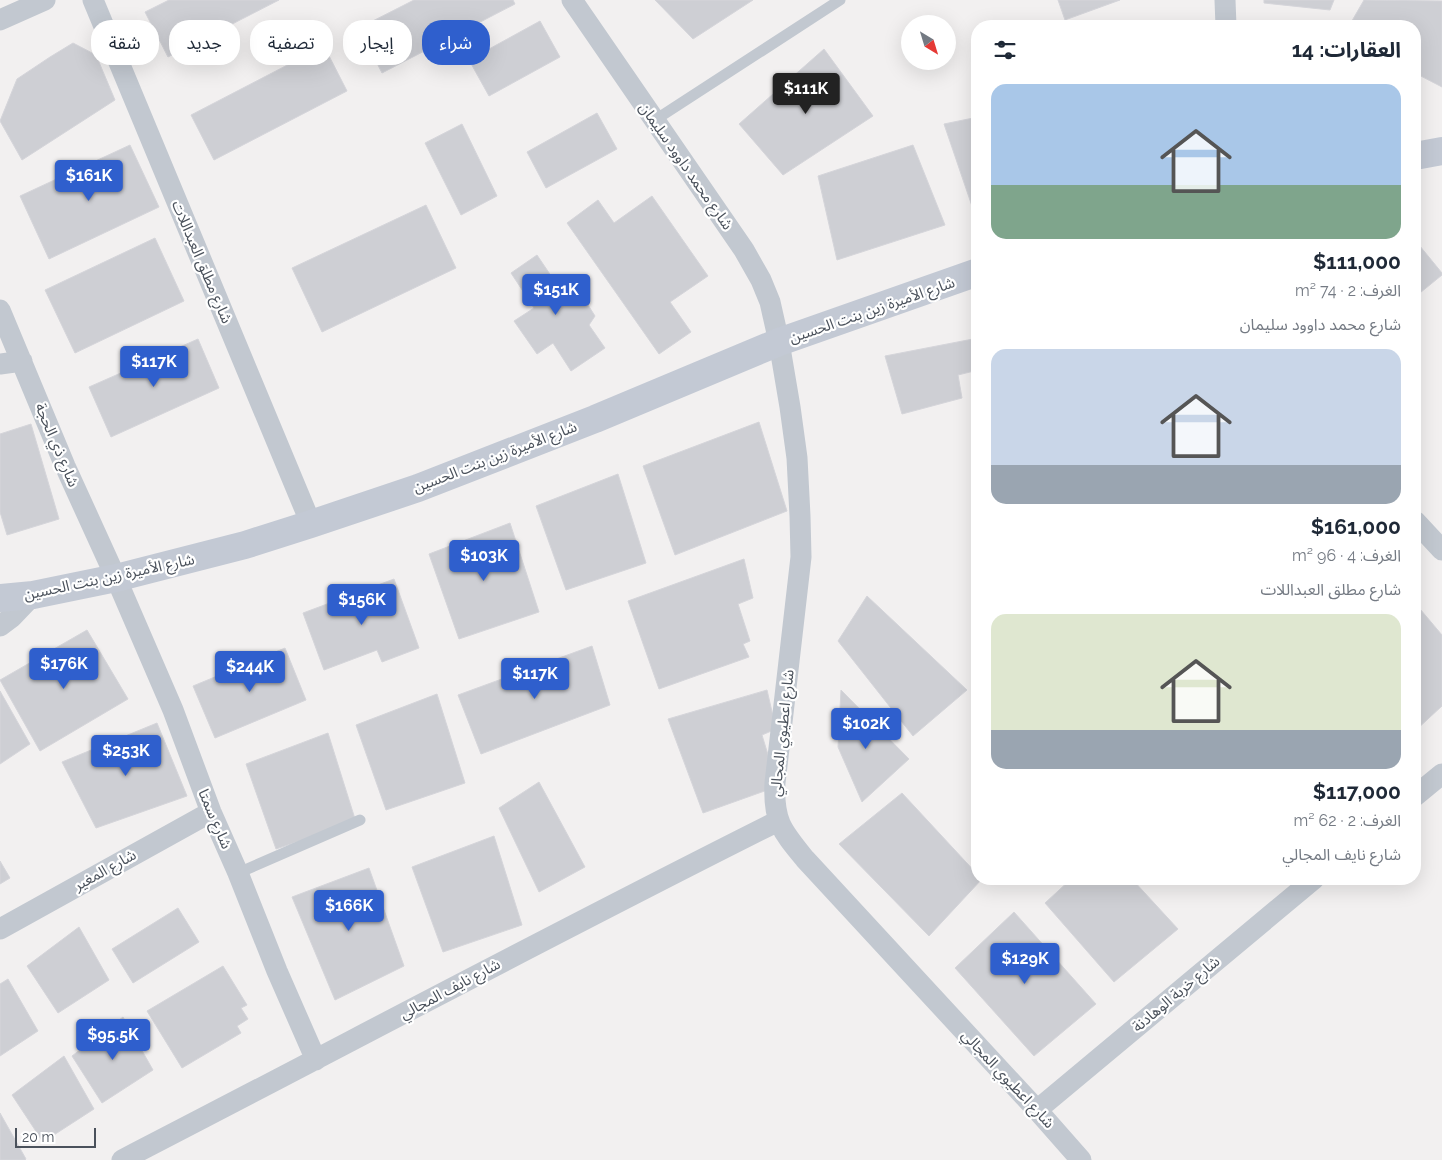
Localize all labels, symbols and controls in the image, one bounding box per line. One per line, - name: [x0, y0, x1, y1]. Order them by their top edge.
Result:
- north arrow: [901, 15, 956, 70]
- map controls: [901, 15, 956, 70]
- chip: شقة: [91, 20, 159, 65]
- chip: جديد: [169, 20, 240, 65]
- chip: تصفية: [250, 20, 333, 65]
- chip: إيجار: [343, 20, 412, 65]
- chip: شراء: [422, 20, 490, 65]
- icon: filters: [991, 36, 1019, 64]
- text: العقارات: 14: [1292, 37, 1401, 62]
- pin: $111K: [771, 72, 841, 115]
- text: $111K: [784, 79, 828, 98]
- street label: شارع محمد داوود سليمان: [633, 99, 737, 235]
- icon: home: [1151, 116, 1241, 206]
- pin: $161K: [54, 160, 124, 202]
- text: $161K: [66, 166, 112, 185]
- street label: شارع مطلق العبداللات: [165, 198, 236, 328]
- text: $111,000: [1313, 249, 1401, 274]
- street label: شارع الأميرة زين بنت الحسين: [787, 273, 958, 350]
- pin: $151K: [521, 274, 591, 316]
- text: $151K: [533, 280, 579, 299]
- text: الغرف: 2 · 74 m²: [1295, 281, 1401, 300]
- text: شارع محمد داوود سليمان: [1240, 315, 1401, 334]
- pin: $117K: [119, 346, 189, 388]
- text: $117K: [131, 352, 177, 371]
- icon: home: [1151, 381, 1241, 471]
- street label: شارع ذي الحجة: [29, 400, 83, 491]
- street label: شارع الأميرة زين بنت الحسين: [411, 417, 581, 499]
- text: $161,000: [1311, 514, 1401, 539]
- pin: $103K: [449, 540, 519, 582]
- text: $103K: [460, 546, 508, 565]
- text: الغرف: 4 · 96 m²: [1292, 546, 1401, 565]
- street label: شارع الأميرة زين بنت الحسين: [22, 550, 197, 607]
- text: شارع مطلق العبداللات: [1260, 580, 1401, 599]
- pin: $156K: [327, 584, 397, 626]
- text: $156K: [338, 590, 386, 609]
- icon: home: [1151, 646, 1241, 736]
- pin: $176K: [29, 648, 99, 690]
- pin: $244K: [215, 650, 285, 693]
- text: $176K: [40, 654, 88, 673]
- text: $244K: [226, 657, 274, 676]
- pin: $117K: [500, 658, 570, 700]
- text: $117K: [512, 664, 558, 683]
- street label: شارع اعطيوي المجالي: [766, 668, 801, 798]
- pin: $102K: [831, 708, 901, 750]
- text: $102K: [842, 714, 890, 733]
- pin: $253K: [91, 734, 161, 777]
- text: $253K: [102, 741, 150, 760]
- text: $117,000: [1313, 779, 1401, 804]
- street label: شارع سمتا: [192, 786, 236, 853]
- text: الغرف: 2 · 62 m²: [1293, 811, 1401, 830]
- street label: شارع المغير: [70, 845, 141, 898]
- text: شارع نايف المجالي: [1282, 845, 1401, 864]
- pin: $166K: [314, 890, 384, 932]
- text: $166K: [325, 896, 373, 915]
- pin: $129K: [990, 942, 1060, 985]
- text: $129K: [1001, 949, 1049, 968]
- street label: شارع خربة الوهادنة: [1129, 952, 1225, 1038]
- street label: شارع نايف المجالي: [397, 955, 505, 1026]
- pin: $95.5K: [72, 1018, 154, 1061]
- text: $95.5K: [87, 1025, 139, 1044]
- street label: شارع اعطيوي المجالي: [956, 1026, 1058, 1134]
- scale bar: [15, 1125, 96, 1148]
- text: 20 m: [22, 1129, 54, 1145]

